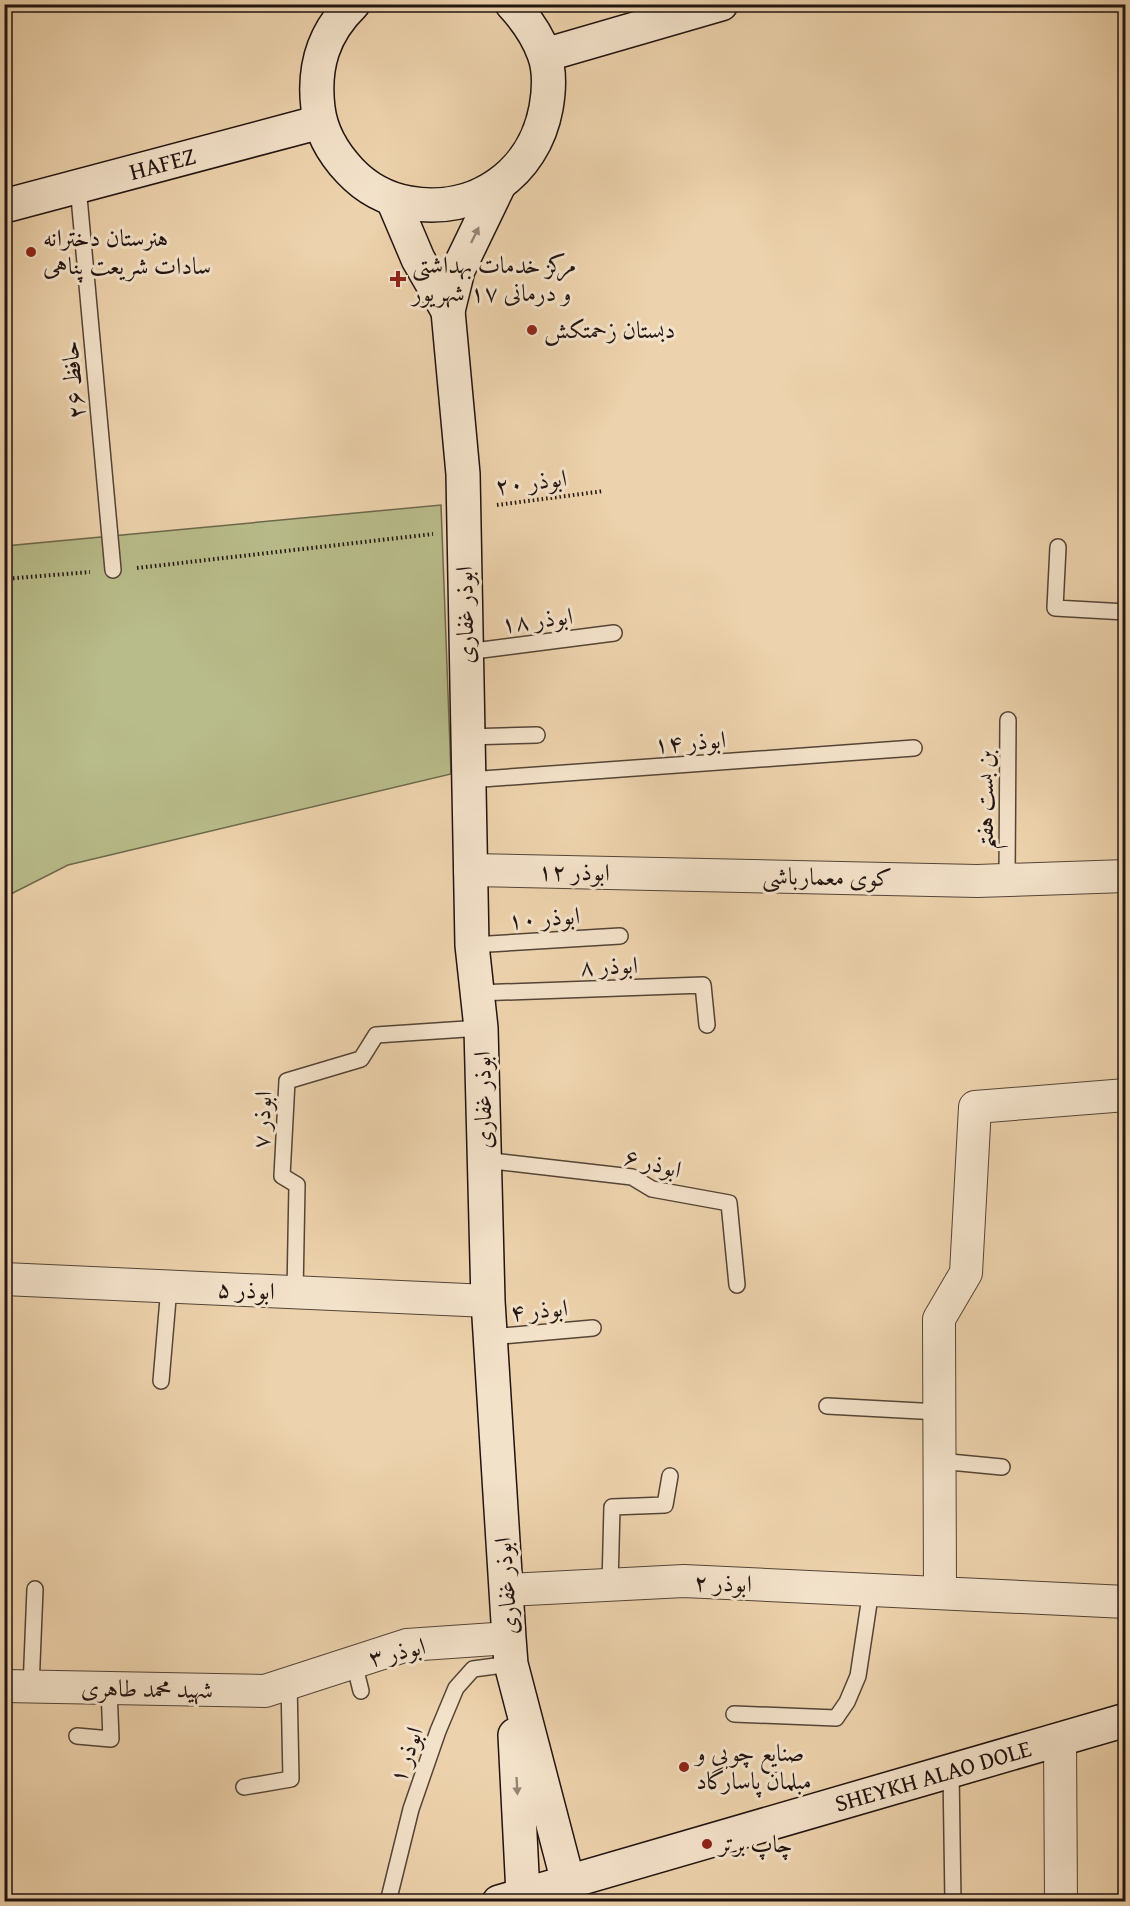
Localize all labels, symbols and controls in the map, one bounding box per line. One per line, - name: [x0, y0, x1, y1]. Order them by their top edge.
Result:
- street label: HAFEZ: [125, 138, 199, 189]
- place label: هنرستان دخترانه سادات شریعت پناهی: [43, 220, 211, 283]
- one-way arrow: [469, 226, 479, 244]
- marker: هنرستان دخترانه سادات شریعت پناهی: [24, 245, 38, 259]
- place label: مرکز خدمات بهداشتی و درمانی ۱۷ شهریور: [410, 247, 576, 310]
- marker: مرکز خدمات بهداشتی و درمانی ۱۷ شهریور: [389, 270, 407, 288]
- place label: دبستان زحمتکش: [544, 312, 675, 347]
- marker: دبستان زحمتکش: [525, 323, 539, 337]
- street label: حافظ ۲۶: [52, 339, 93, 421]
- street label: ابوذر ۲۰: [493, 460, 569, 503]
- street label: ابوذر غفاری: [446, 566, 483, 664]
- street label: ابوذر ۱۸: [499, 598, 575, 641]
- street label: ابوذر ۱۴: [653, 722, 727, 761]
- street label: بن بست هفتم: [967, 749, 1009, 850]
- street label: ابوذر ۱۲: [538, 853, 610, 890]
- street label: کوی معمارباشی: [762, 858, 892, 895]
- street label: ابوذر ۱۰: [507, 898, 581, 937]
- street label: ابوذر ۸: [580, 947, 638, 984]
- street label: ابوذر غفاری: [464, 1051, 501, 1149]
- street label: ابوذر ۷: [243, 1090, 280, 1150]
- street label: ابوذر ۶: [621, 1138, 686, 1187]
- street label: ابوذر ۵: [216, 1271, 276, 1308]
- street label: ابوذر ۴: [509, 1290, 569, 1329]
- street label: ابوذر غفاری: [485, 1536, 526, 1636]
- street label: ابوذر ۲: [694, 1564, 752, 1601]
- street label: ابوذر ۳: [365, 1628, 429, 1675]
- street label: شهید محمد طاهری: [81, 1670, 213, 1707]
- street label: ابوذر ۱: [379, 1722, 432, 1788]
- street label: SHEYKH ALAO DOLE: [831, 1730, 1035, 1821]
- place label: صنایع چوبی و مبلمان پاسارگاد: [693, 1735, 812, 1798]
- marker: صنایع چوبی و مبلمان پاسارگاد: [677, 1760, 691, 1774]
- one-way arrow: [513, 1776, 522, 1795]
- place label: چاپ برتر: [716, 1826, 793, 1861]
- marker: چاپ برتر: [700, 1837, 714, 1851]

